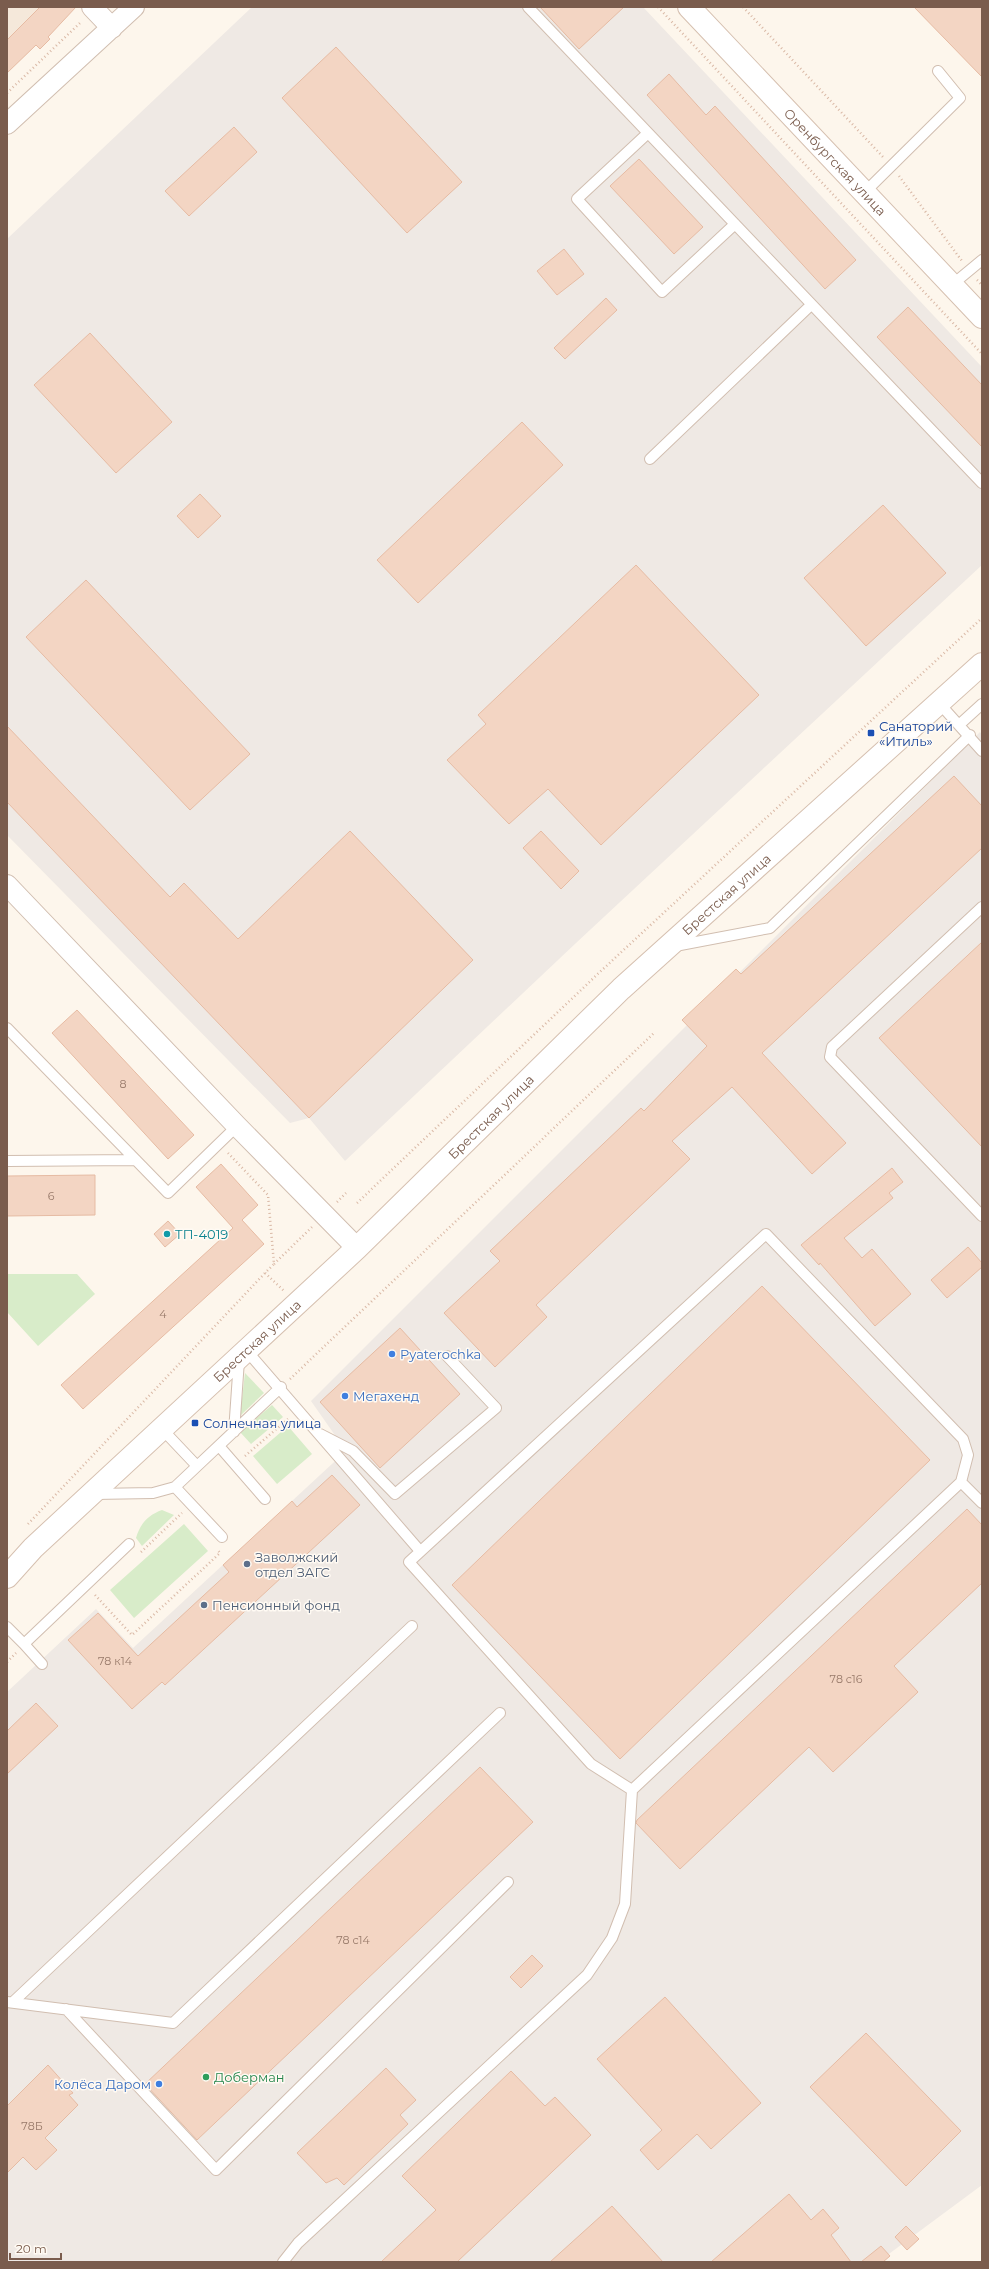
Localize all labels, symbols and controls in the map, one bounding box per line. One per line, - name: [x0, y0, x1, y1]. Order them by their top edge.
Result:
- street label: Оренбургская улица: [781, 105, 890, 219]
- place label: Санаторий «Итиль»: [879, 718, 953, 749]
- marker: Санаторий «Итиль»: [866, 728, 876, 738]
- street label: Брестская улица: [679, 850, 774, 938]
- street label: Брестская улица: [445, 1071, 537, 1162]
- house number: 8: [119, 1077, 127, 1091]
- house number: 6: [48, 1189, 55, 1203]
- place label: ТП-4019: [175, 1226, 228, 1242]
- marker: ТП-4019: [162, 1229, 172, 1239]
- street label: Брестская улица: [210, 1296, 304, 1385]
- house number: 4: [159, 1307, 167, 1321]
- place label: Pyaterochka: [400, 1346, 481, 1362]
- marker: Pyaterochka: [387, 1349, 397, 1359]
- place label: Мегахенд: [353, 1388, 419, 1404]
- marker: Мегахенд: [340, 1391, 350, 1401]
- place label: Солнечная улица: [203, 1415, 321, 1431]
- marker: Солнечная улица: [190, 1418, 200, 1428]
- place label: Заволжский отдел ЗАГС: [255, 1549, 338, 1580]
- marker: Заволжский отдел ЗАГС: [242, 1559, 252, 1569]
- place label: Пенсионный фонд: [212, 1597, 340, 1613]
- marker: Пенсионный фонд: [199, 1600, 209, 1610]
- house number: 78 к14: [98, 1654, 133, 1668]
- house number: 78 с16: [830, 1672, 863, 1686]
- house number: 78 с14: [336, 1933, 370, 1947]
- place label: Доберман: [214, 2069, 285, 2085]
- marker: Доберман: [201, 2072, 211, 2082]
- place label: Колёса Даром: [54, 2076, 151, 2092]
- marker: Колёса Даром: [154, 2079, 164, 2089]
- house number: 78Б: [21, 2119, 43, 2133]
- scale bar: [10, 2235, 61, 2261]
- text: 20 m: [16, 2241, 47, 2256]

